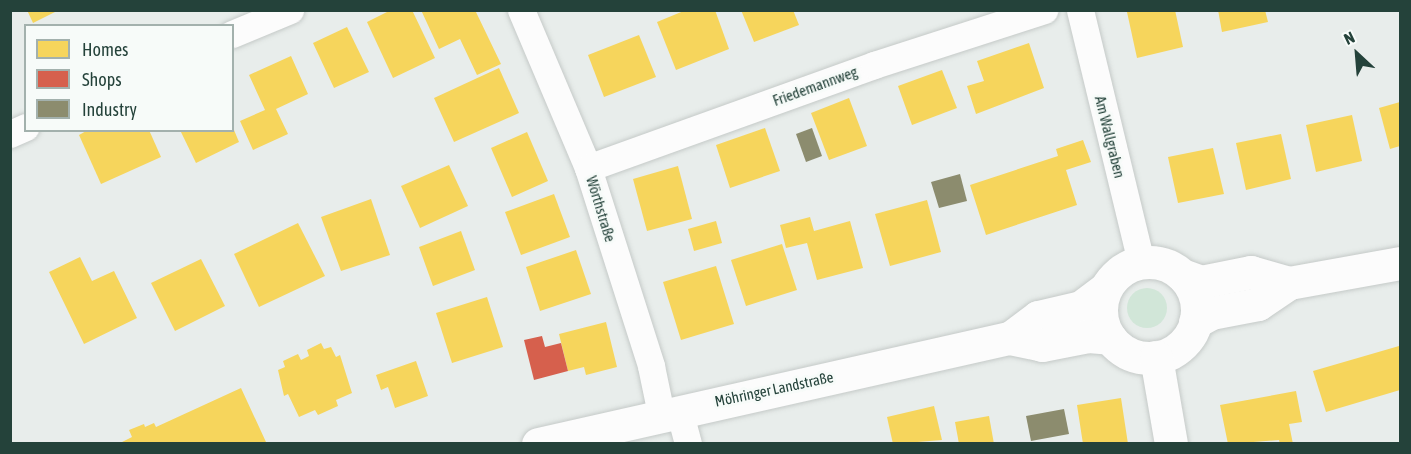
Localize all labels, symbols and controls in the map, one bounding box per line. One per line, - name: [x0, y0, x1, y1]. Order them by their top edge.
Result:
- legend: [24, 24, 234, 132]
- north arrow: [1327, 24, 1387, 84]
- text: N: [1341, 28, 1357, 48]
- text: Homes: [82, 39, 128, 60]
- street label: Friedemannweg: [770, 62, 860, 110]
- text: Shops: [82, 69, 122, 90]
- street label: Am Wallgraben: [1091, 94, 1129, 180]
- text: Industry: [82, 99, 137, 120]
- street label: Wörthstraße: [582, 174, 620, 244]
- street label: Möhringer Landstraße: [713, 368, 835, 410]

